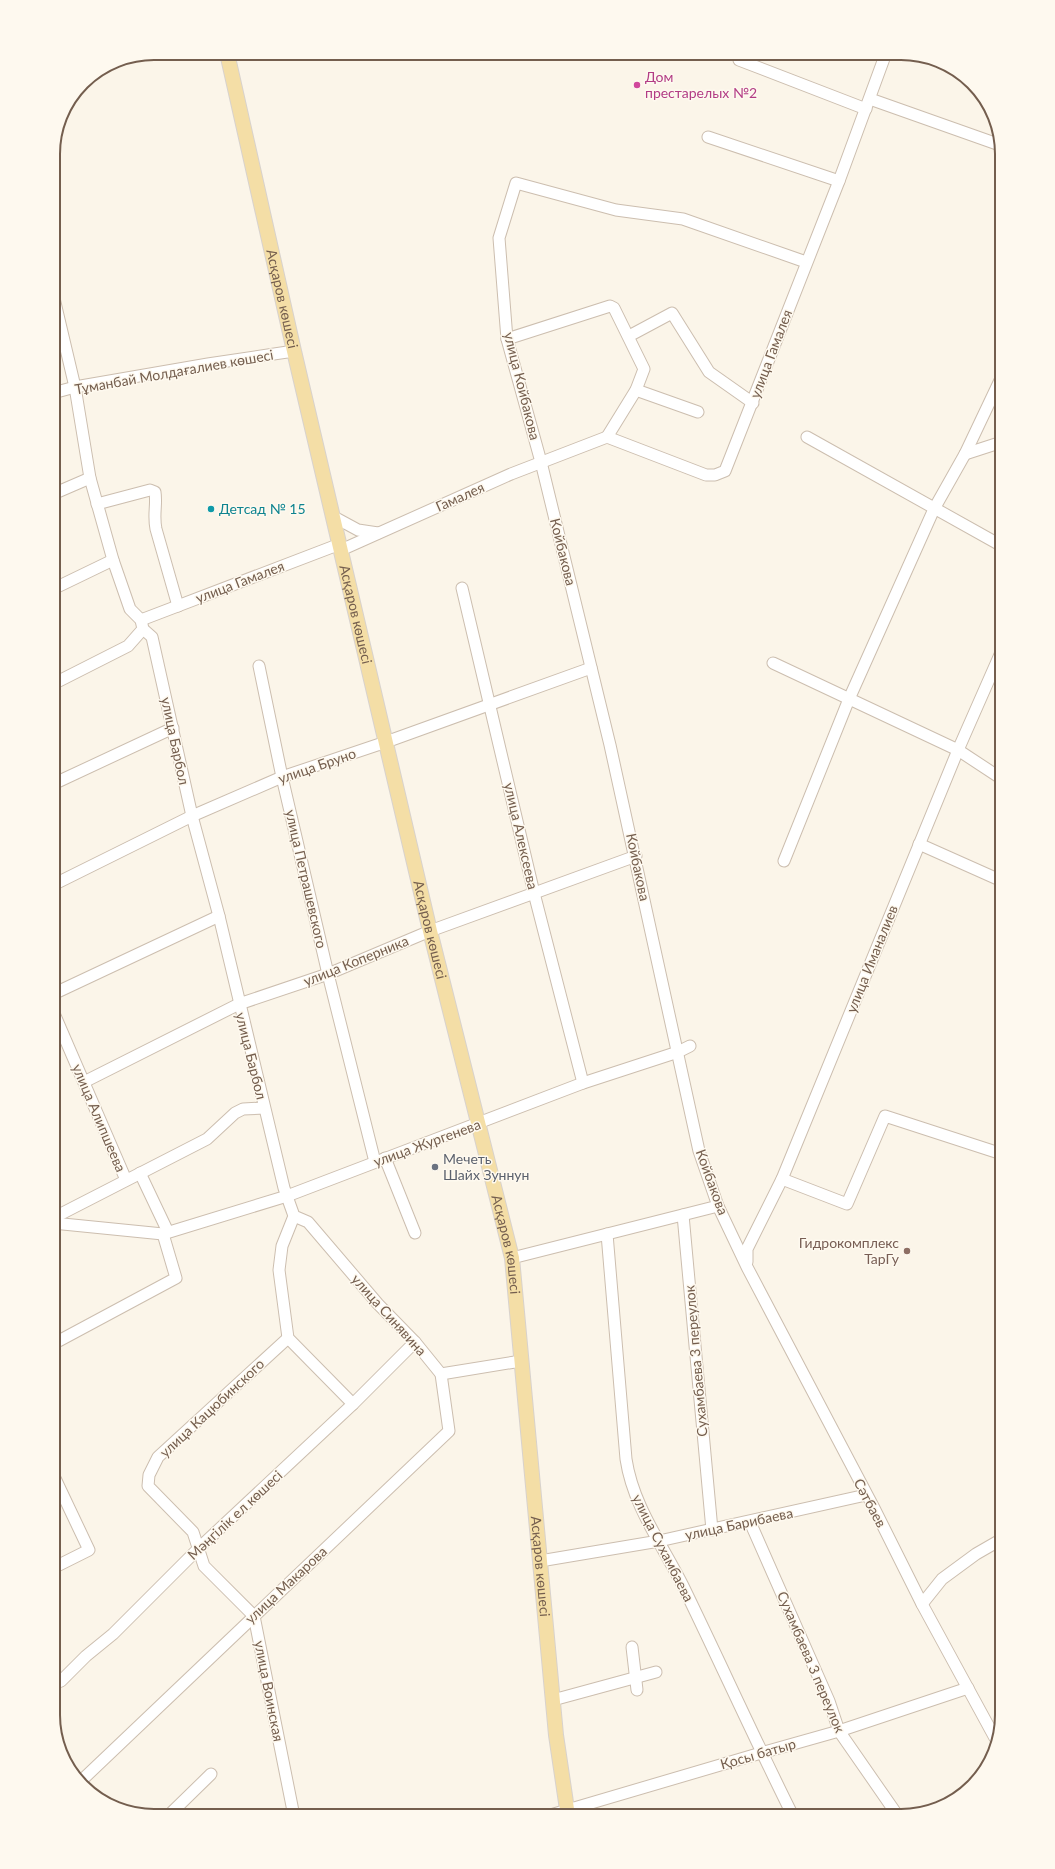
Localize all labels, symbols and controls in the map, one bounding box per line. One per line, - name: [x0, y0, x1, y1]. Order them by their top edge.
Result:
- place label: Дом престарелых №2: [645, 68, 757, 101]
- marker: Дом престарелых №2: [632, 80, 642, 90]
- street label: Асқаров көшесі: [263, 248, 302, 350]
- street label: улица Гамалея: [746, 307, 795, 401]
- street label: улица Койбакова: [501, 330, 544, 442]
- street label: Тұманбай Молдағалиев көшесі: [73, 346, 275, 397]
- street label: Гамалея: [433, 478, 487, 515]
- place label: Детсад № 15: [219, 500, 306, 517]
- marker: Детсад № 15: [206, 504, 216, 514]
- street label: Койбакова: [547, 516, 580, 587]
- street label: улица Гамалея: [193, 557, 287, 606]
- street label: Асқаров көшесі: [336, 563, 376, 665]
- street label: улица Барбол: [158, 695, 193, 786]
- street label: улица Бруно: [276, 744, 358, 787]
- street label: улица Алексеева: [501, 781, 542, 891]
- street label: улица Петрашевского: [282, 808, 331, 950]
- street label: Койбакова: [623, 831, 654, 902]
- street label: Асқаров көшесі: [410, 879, 451, 981]
- street label: улица Иманалиев: [842, 902, 901, 1015]
- street label: улица Коперника: [301, 932, 411, 989]
- street label: улица Барбол: [232, 1010, 271, 1101]
- street label: улица Алипшеева: [69, 1061, 130, 1174]
- street label: улица Жургенева: [371, 1115, 483, 1170]
- street label: Койбакова: [693, 1147, 732, 1217]
- place label: Мечеть Шайх Зуннун: [443, 1150, 529, 1183]
- marker: Мечеть Шайх Зуннун: [430, 1162, 440, 1172]
- street label: Асқаров көшесі: [488, 1193, 524, 1295]
- place label: Гидрокомплекс ТарГу: [799, 1234, 900, 1267]
- marker: Гидрокомплекс ТарГу: [902, 1246, 912, 1256]
- street label: улица Синявина: [348, 1270, 430, 1359]
- street label: Сухамбаева 3 переулок: [680, 1284, 711, 1438]
- street label: улица Кацюбинского: [156, 1355, 267, 1460]
- street label: Мәңгілік ел көшесі: [184, 1466, 286, 1563]
- street label: Сәтбаев: [850, 1475, 890, 1530]
- street label: улица Сухамбаева: [629, 1491, 698, 1604]
- street label: улица Барибаева: [683, 1504, 794, 1543]
- street label: Асқаров көшесі: [528, 1515, 554, 1618]
- street label: улица Макарова: [241, 1542, 330, 1627]
- street label: Сухамбаева 3 переулок: [774, 1588, 849, 1736]
- street label: улица Воинская: [251, 1639, 288, 1743]
- street label: Қосы батыр: [718, 1735, 798, 1772]

